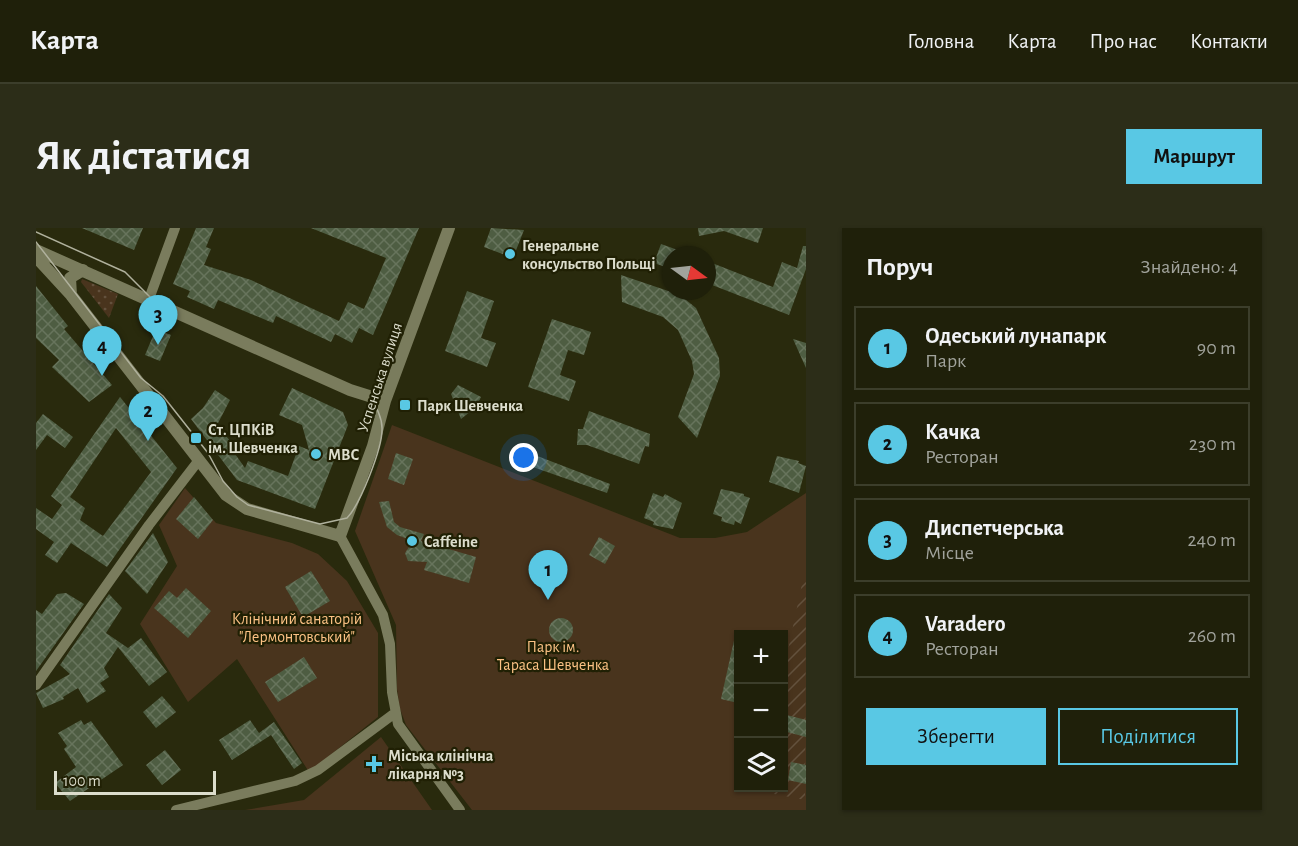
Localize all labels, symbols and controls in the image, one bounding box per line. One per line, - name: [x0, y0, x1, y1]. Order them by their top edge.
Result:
- text: Карта: [30, 27, 99, 55]
- text: Головна: [907, 31, 974, 52]
- text: Карта: [1007, 31, 1057, 52]
- text: Про нас: [1090, 31, 1157, 52]
- text: Контакти: [1190, 31, 1268, 52]
- button: Маршрут: [1126, 129, 1262, 184]
- text: Як дістатися: [36, 135, 251, 177]
- place label: Генеральне консульство Польщі: [522, 238, 655, 273]
- north arrow: [662, 246, 716, 300]
- marker: Генеральне консульство Польщі: [503, 247, 517, 261]
- text: Поруч: [866, 254, 933, 280]
- text: Знайдено: 4: [1140, 257, 1238, 277]
- pin: 3: [138, 296, 178, 345]
- street label: Успенська вулиця: [355, 320, 406, 434]
- text: Одеський лунапарк: [925, 325, 1106, 347]
- pin: 4: [82, 326, 122, 376]
- text: 1: [884, 338, 891, 358]
- text: 90 m: [1197, 338, 1236, 358]
- text: Парк: [925, 351, 966, 371]
- pin: 2: [128, 392, 168, 441]
- marker: Парк Шевченка: [398, 398, 412, 412]
- place label: Парк Шевченка: [417, 398, 524, 414]
- text: Качка: [925, 421, 980, 443]
- place label: Ст. ЦПКіВ ім. Шевченка: [208, 422, 298, 456]
- marker: Ст. ЦПКіВ ім. Шевченка: [189, 431, 203, 445]
- text: 2: [883, 434, 892, 454]
- text: 230 m: [1189, 434, 1236, 454]
- your location: [509, 443, 538, 472]
- marker: МВС: [309, 447, 323, 461]
- place label: МВС: [328, 447, 360, 463]
- text: Ресторан: [925, 447, 999, 467]
- text: Диспетчерська: [925, 517, 1064, 539]
- text: 3: [883, 530, 892, 550]
- text: 240 m: [1187, 530, 1236, 550]
- marker: Caffeine: [405, 534, 419, 548]
- place label: Caffeine: [424, 534, 478, 550]
- text: Місце: [925, 543, 974, 563]
- pin: 1: [528, 550, 568, 600]
- park label: Клінічний санаторій "Лермонтовський": [232, 611, 362, 645]
- text: Varadero: [925, 613, 1006, 635]
- text: 4: [882, 626, 893, 646]
- text: 260 m: [1188, 626, 1236, 646]
- map controls: [734, 630, 788, 792]
- button: +: [734, 630, 788, 684]
- park label: Парк ім. Тараса Шевченка: [497, 639, 609, 673]
- text: Ресторан: [925, 639, 999, 659]
- button: −: [734, 684, 788, 738]
- button: Зберегти: [866, 708, 1046, 765]
- button: Поділитися: [1058, 708, 1238, 765]
- button: layers: [734, 738, 788, 792]
- place label: Міська клінічна лікарня №3: [388, 748, 494, 782]
- marker: Міська клінічна лікарня №3: [365, 755, 383, 773]
- scale bar: [54, 768, 216, 796]
- text: 100 m: [63, 773, 101, 789]

